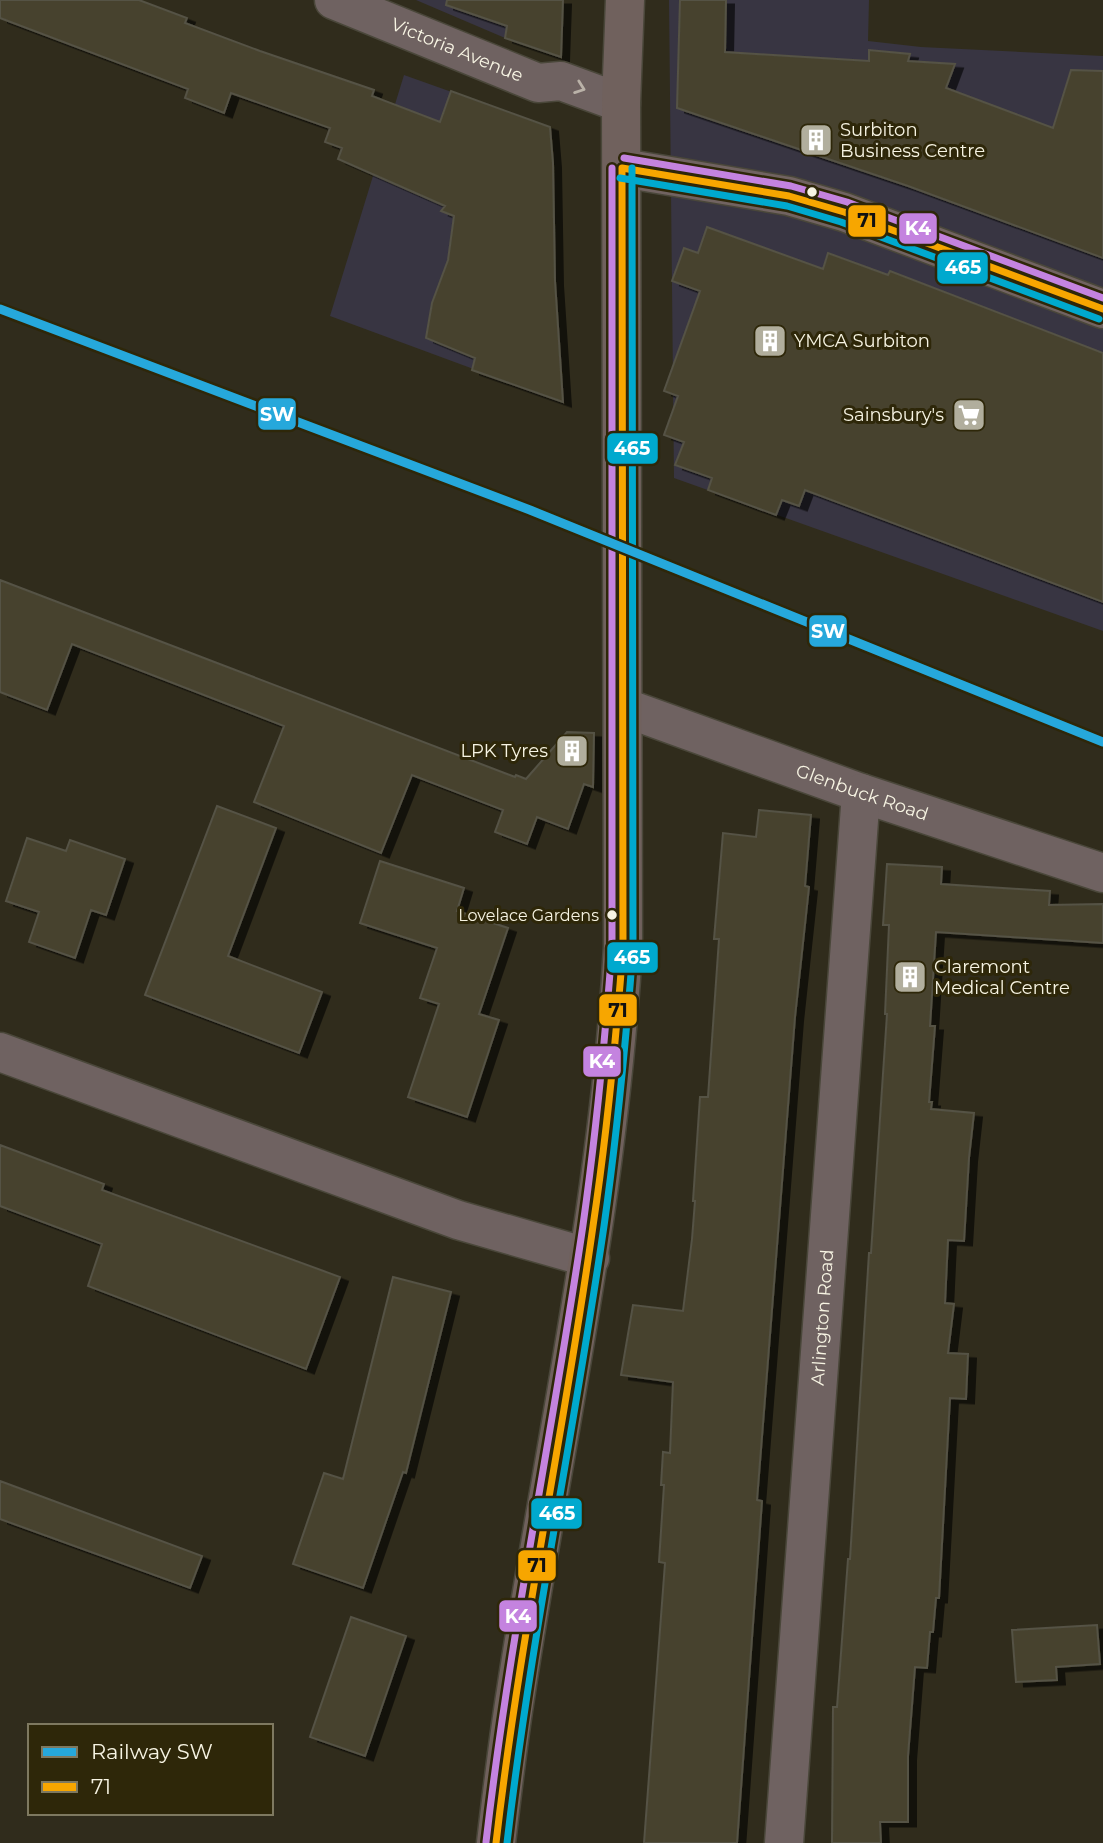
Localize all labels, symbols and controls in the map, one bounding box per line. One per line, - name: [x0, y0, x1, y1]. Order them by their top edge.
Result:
- street label: Victoria Avenue: [388, 13, 527, 87]
- one-way arrow: [574, 80, 586, 94]
- place label: Surbiton Business Centre: [840, 119, 985, 162]
- building icon: Surbiton Business Centre: [797, 121, 835, 159]
- unlabelled marker: [805, 185, 819, 199]
- line badge: 71: [847, 204, 887, 238]
- text: 71: [857, 209, 877, 232]
- line badge: K4: [898, 212, 938, 245]
- text: K4: [905, 217, 931, 240]
- line badge: 465: [936, 251, 989, 285]
- text: 465: [945, 256, 981, 279]
- building icon: YMCA Surbiton: [751, 322, 789, 360]
- place label: YMCA Surbiton: [794, 330, 930, 352]
- supermarket icon: Sainsbury's: [950, 396, 988, 434]
- line badge: SW: [257, 397, 297, 431]
- text: SW: [260, 403, 294, 426]
- place label: Sainsbury's: [843, 404, 944, 426]
- line badge: 465: [606, 432, 659, 465]
- text: 465: [614, 437, 650, 460]
- line badge: SW: [808, 614, 848, 648]
- text: SW: [811, 620, 845, 643]
- building icon: LPK Tyres: [553, 732, 591, 770]
- place label: LPK Tyres: [460, 740, 548, 762]
- street label: Glenbuck Road: [793, 759, 931, 826]
- place label: Lovelace Gardens: [458, 906, 599, 925]
- marker: Lovelace Gardens: [605, 908, 619, 922]
- line badge: 465: [606, 941, 659, 974]
- text: 465: [614, 946, 650, 969]
- place label: Claremont Medical Centre: [934, 956, 1070, 999]
- building icon: Claremont Medical Centre: [891, 958, 929, 996]
- line badge: 71: [598, 993, 638, 1027]
- text: 71: [608, 999, 628, 1022]
- line badge: K4: [582, 1045, 622, 1078]
- text: K4: [589, 1050, 615, 1073]
- street label: Arlington Road: [807, 1249, 839, 1386]
- line badge: 465: [530, 1497, 583, 1530]
- text: 465: [539, 1502, 575, 1525]
- line badge: 71: [517, 1549, 557, 1582]
- text: 71: [527, 1554, 547, 1577]
- line badge: K4: [498, 1599, 538, 1633]
- text: K4: [505, 1605, 531, 1628]
- legend: [28, 1724, 273, 1815]
- text: Railway SW: [91, 1739, 213, 1764]
- text: 71: [91, 1774, 111, 1799]

